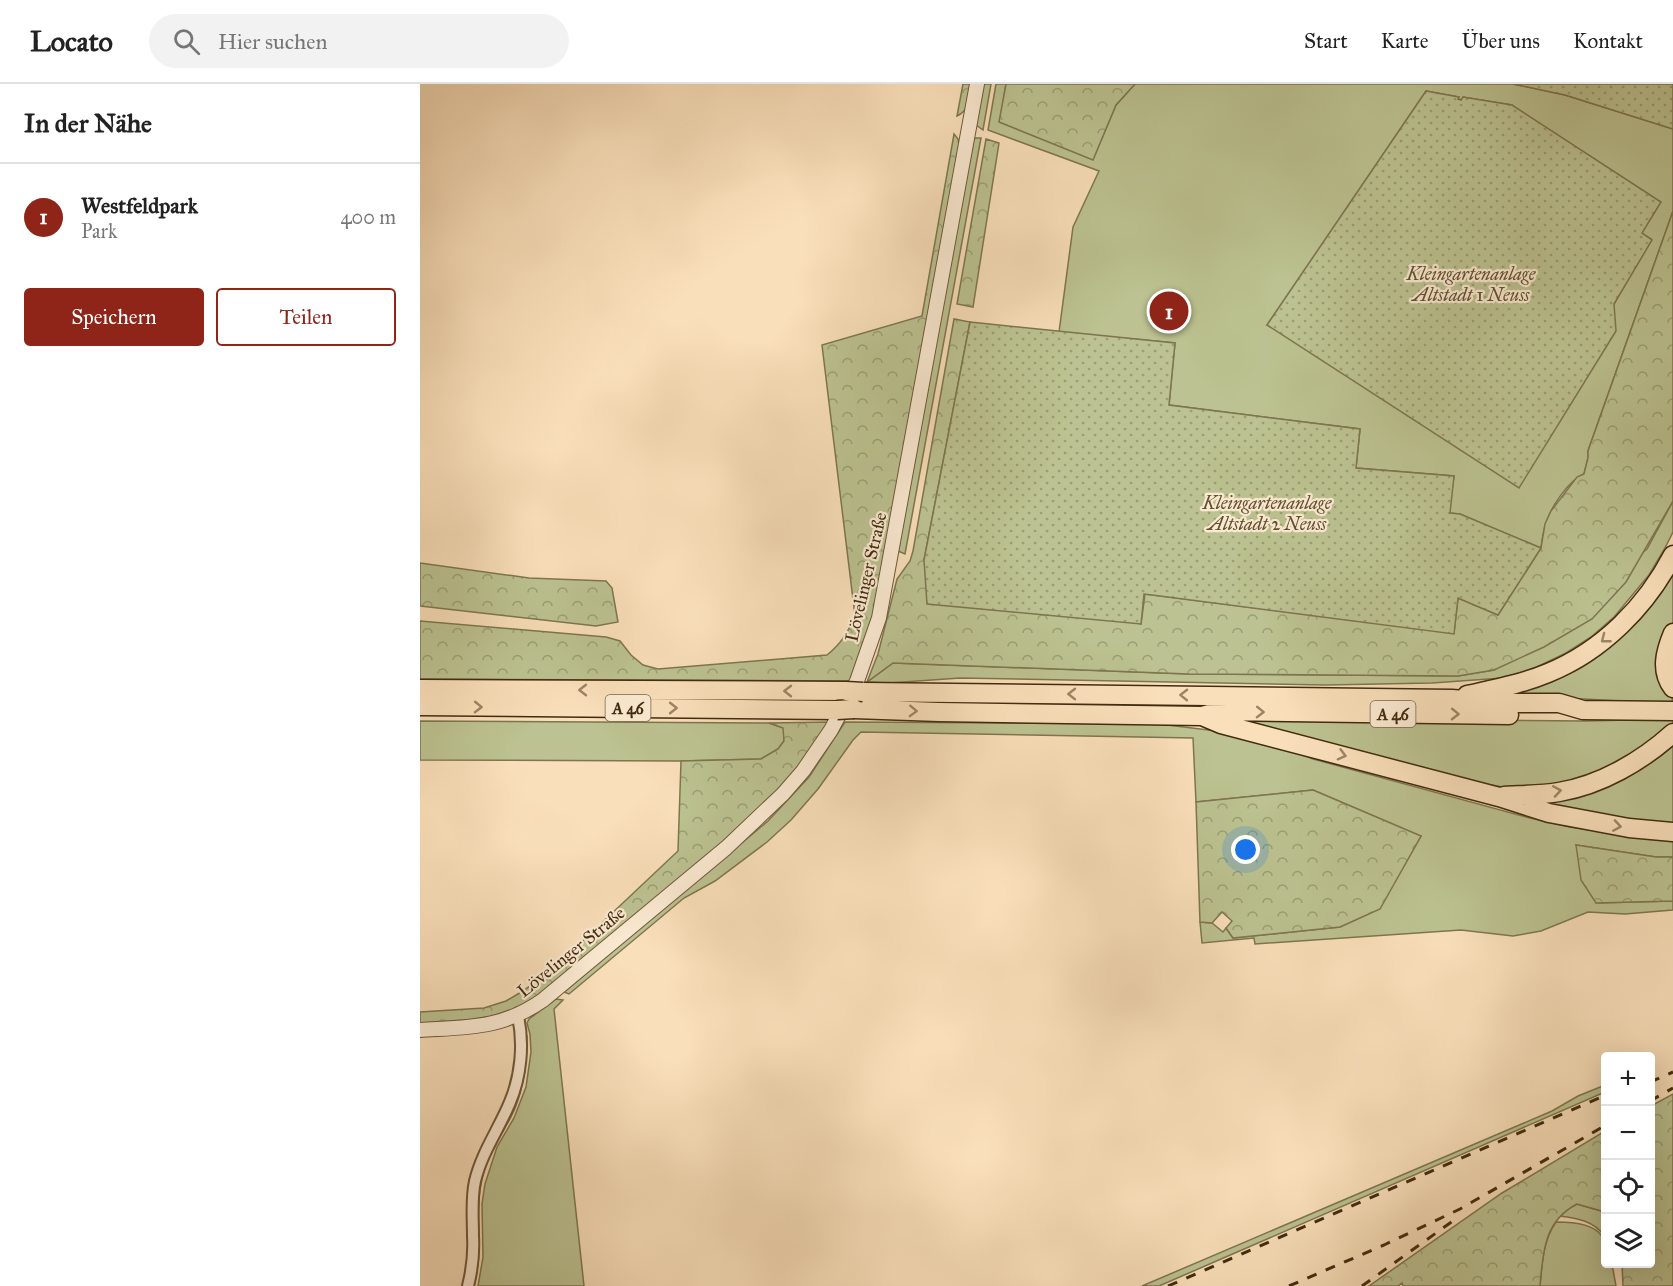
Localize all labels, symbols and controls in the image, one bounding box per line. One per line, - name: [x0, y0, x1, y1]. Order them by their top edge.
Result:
- search box: [149, 14, 569, 68]
- text: Locato: [30, 24, 113, 59]
- icon: search: [170, 25, 203, 58]
- text: Hier suchen: [218, 28, 327, 55]
- text: Start: [1304, 28, 1348, 54]
- text: Karte: [1381, 28, 1429, 54]
- text: Über uns: [1462, 28, 1540, 54]
- text: Kontakt: [1573, 28, 1643, 54]
- text: In der Nähe: [24, 107, 152, 139]
- text: Westfeldpark: [81, 192, 198, 219]
- text: 1: [40, 205, 47, 229]
- text: 400 m: [340, 205, 396, 229]
- text: Park: [81, 219, 117, 243]
- park label: Kleingartenanlage Altstadt 1 Neuss: [1406, 263, 1537, 306]
- button: Speichern: [24, 288, 204, 346]
- button: Teilen: [216, 288, 396, 346]
- pin: 1: [1150, 288, 1188, 334]
- park label: Kleingartenanlage Altstadt 2 Neuss: [1202, 492, 1333, 535]
- street label: Lövelinger Straße: [840, 510, 893, 644]
- one-way arrow: [1601, 631, 1612, 642]
- one-way arrow: [578, 684, 587, 696]
- one-way arrow: [783, 685, 792, 697]
- one-way arrow: [1067, 688, 1076, 700]
- one-way arrow: [1180, 689, 1189, 701]
- road number: A 46: [606, 695, 650, 721]
- one-way arrow: [474, 701, 483, 713]
- road number: A 46: [1370, 701, 1416, 727]
- one-way arrow: [669, 702, 678, 715]
- one-way arrow: [908, 705, 917, 718]
- one-way arrow: [1255, 706, 1264, 718]
- one-way arrow: [1450, 708, 1459, 720]
- one-way arrow: [1337, 748, 1347, 761]
- one-way arrow: [1552, 785, 1562, 798]
- one-way arrow: [1612, 820, 1621, 832]
- your location: [1231, 835, 1260, 864]
- street label: Lövelinger Straße: [513, 902, 630, 1003]
- map controls: [1601, 1052, 1655, 1268]
- button: +: [1601, 1052, 1655, 1106]
- button: −: [1601, 1106, 1655, 1160]
- button: locate: [1601, 1160, 1655, 1214]
- button: layers: [1601, 1214, 1655, 1268]

